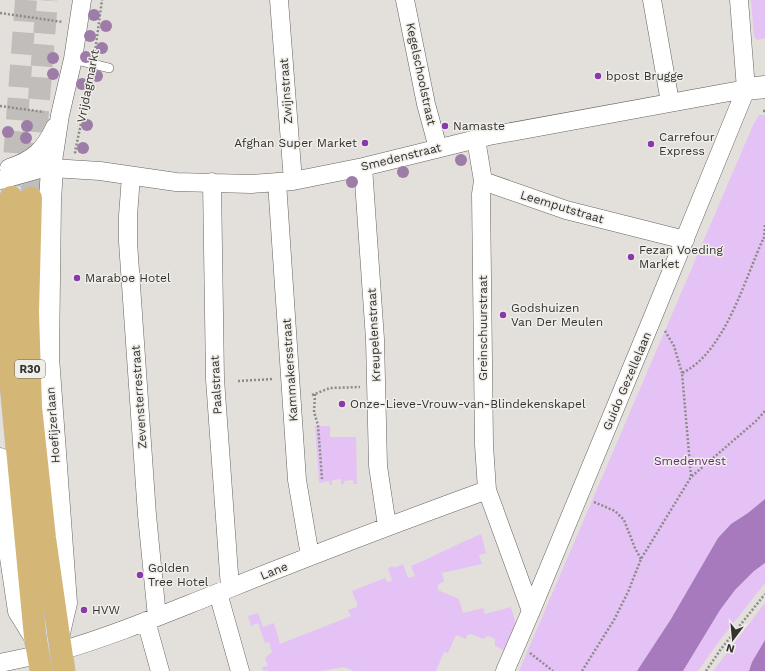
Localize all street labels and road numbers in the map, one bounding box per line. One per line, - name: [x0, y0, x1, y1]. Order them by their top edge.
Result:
- street label: Kegelschoolstraat: [403, 22, 439, 126]
- street label: Vrijdagmarkt: [74, 48, 102, 124]
- street label: Zwijnstraat: [277, 58, 295, 124]
- street label: Smedenstraat: [359, 140, 443, 174]
- street label: Leemputstraat: [518, 188, 606, 226]
- street label: Greinschuurstraat: [476, 275, 490, 381]
- street label: Kreupelenstraat: [365, 288, 383, 382]
- street label: Kammakersstraat: [279, 318, 301, 422]
- street label: Guido Gezellelaan: [600, 330, 654, 432]
- street label: Zevensterrestraat: [128, 345, 150, 449]
- street label: Paalstraat: [207, 355, 225, 415]
- road number: R30: [15, 360, 45, 378]
- street label: Hoefijzerlaan: [43, 386, 63, 464]
- street label: Lane: [258, 559, 290, 583]

